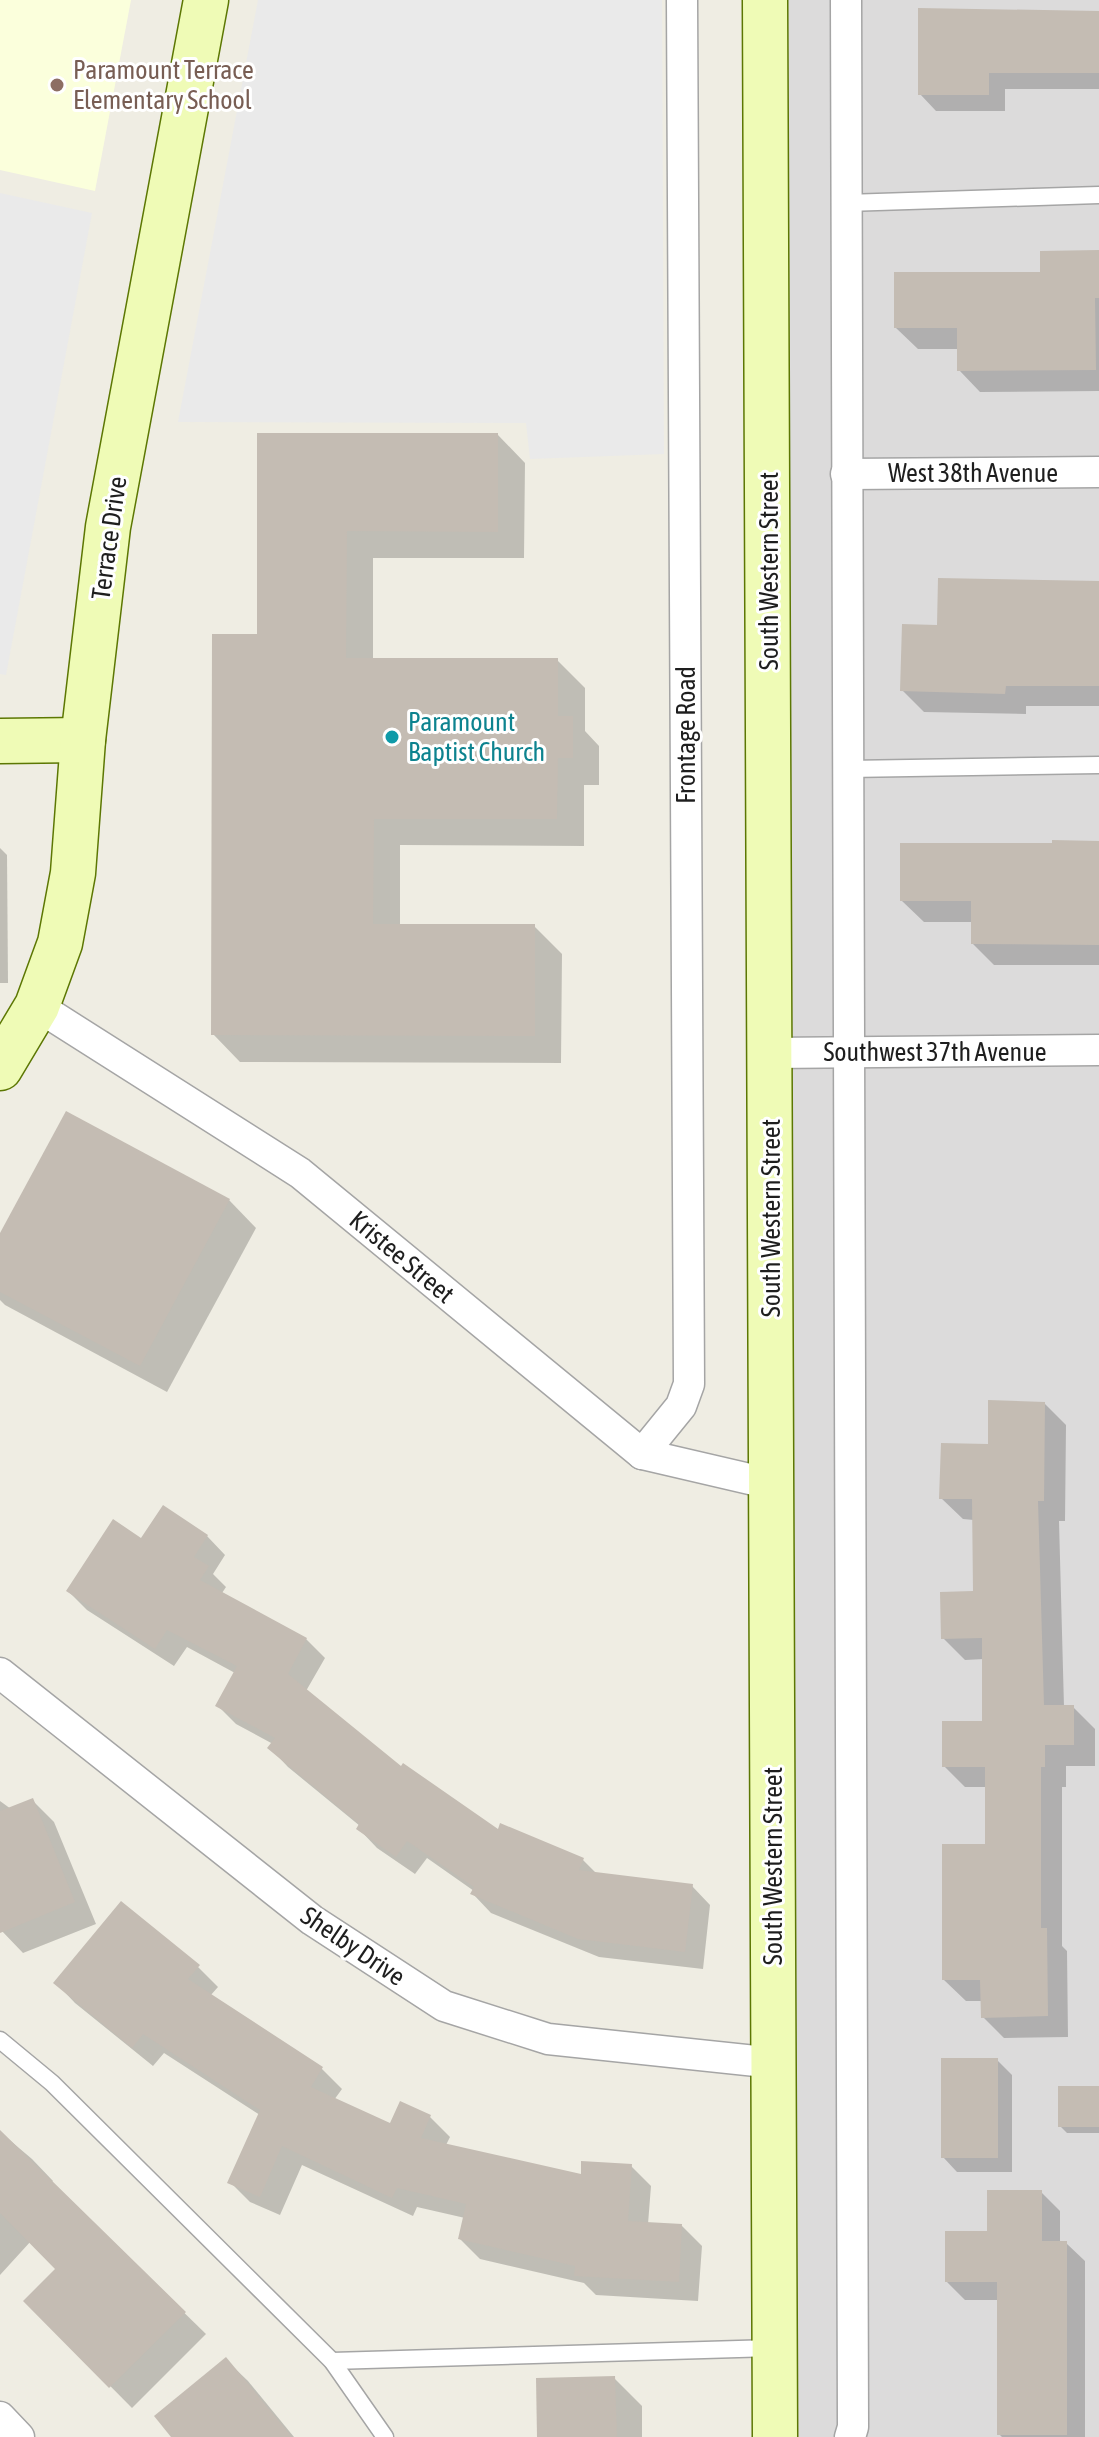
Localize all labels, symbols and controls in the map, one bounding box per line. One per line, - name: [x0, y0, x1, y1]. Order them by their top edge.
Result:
- place label: Paramount Terrace Elementary School: [73, 55, 254, 115]
- marker: Paramount Terrace Elementary School: [48, 76, 66, 94]
- street label: West 38th Avenue: [888, 458, 1058, 488]
- street label: South Western Street: [754, 472, 784, 670]
- street label: Terrace Drive: [86, 475, 132, 601]
- street label: Frontage Road: [671, 666, 701, 804]
- place label: Paramount Baptist Church: [408, 707, 545, 767]
- marker: Paramount Baptist Church: [383, 728, 401, 746]
- street label: Southwest 37th Avenue: [823, 1037, 1047, 1067]
- street label: South Western Street: [756, 1119, 786, 1317]
- street label: Kristee Street: [344, 1205, 460, 1309]
- street label: South Western Street: [758, 1767, 788, 1965]
- street label: Shelby Drive: [295, 1900, 411, 1992]

